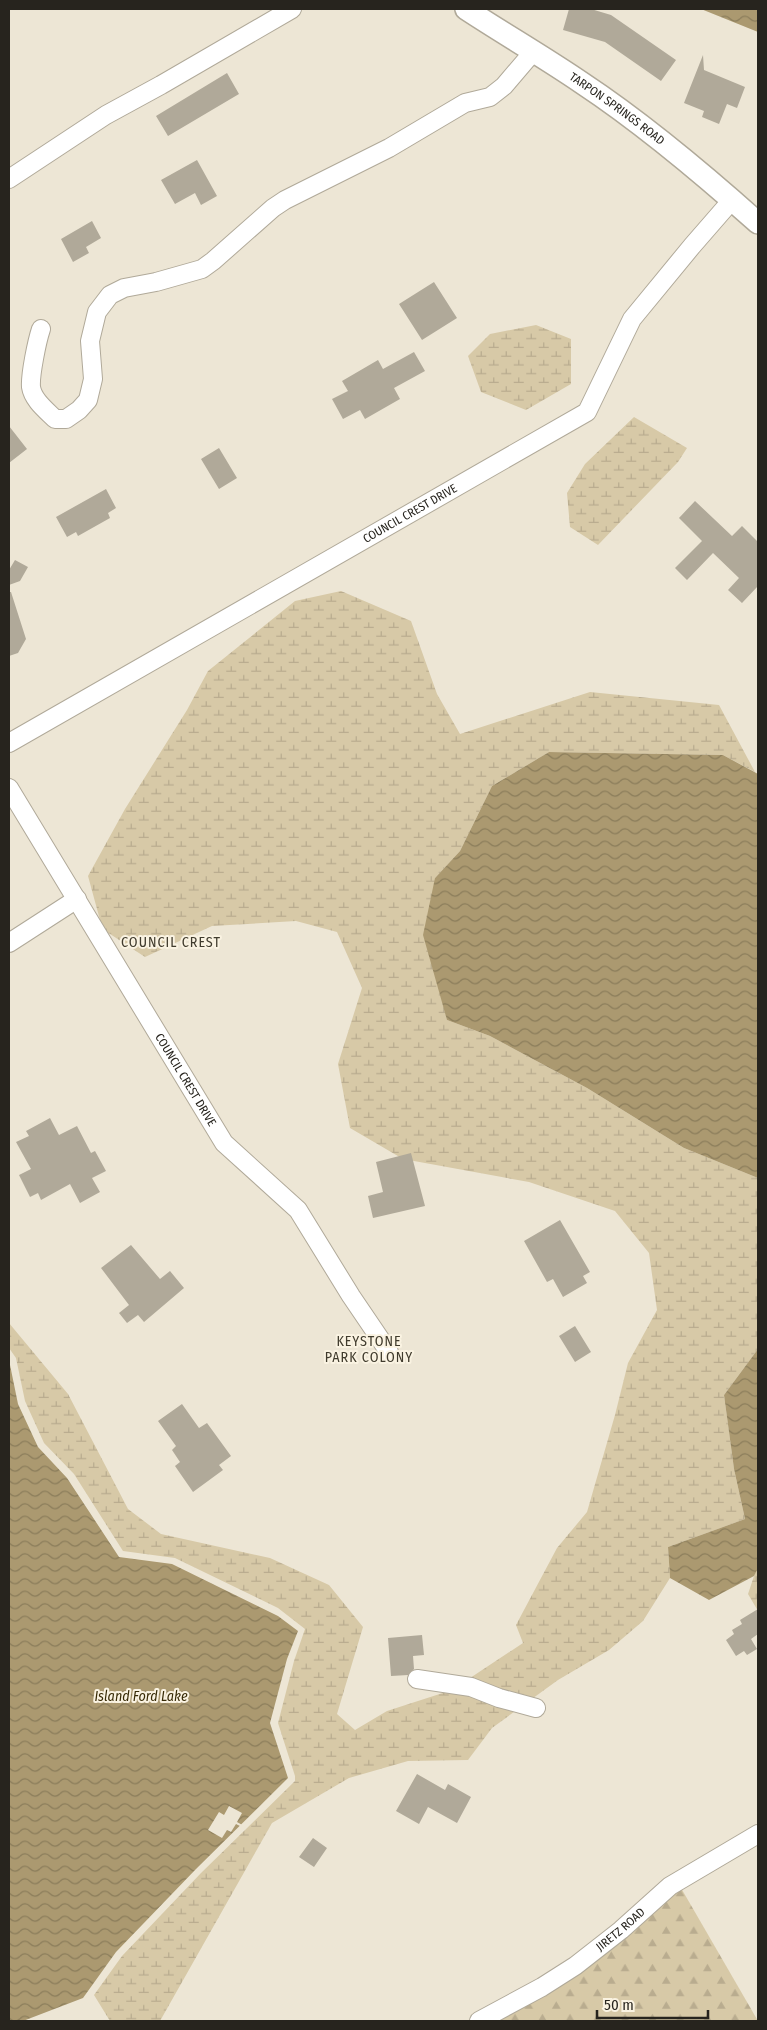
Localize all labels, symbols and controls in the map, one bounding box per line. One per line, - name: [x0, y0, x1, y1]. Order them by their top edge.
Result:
- street label: TARPON SPRINGS ROAD: [567, 70, 667, 148]
- street label: COUNCIL CREST DRIVE: [360, 481, 460, 546]
- district label: COUNCIL CREST: [121, 934, 221, 951]
- street label: COUNCIL CREST DRIVE: [152, 1031, 219, 1129]
- district label: KEYSTONE PARK COLONY: [325, 1333, 413, 1366]
- water label: Island Ford Lake: [94, 1688, 188, 1705]
- street label: JIRETZ ROAD: [593, 1905, 648, 1954]
- scale bar: [597, 1988, 708, 2020]
- text: 50 m: [604, 1996, 634, 2014]

